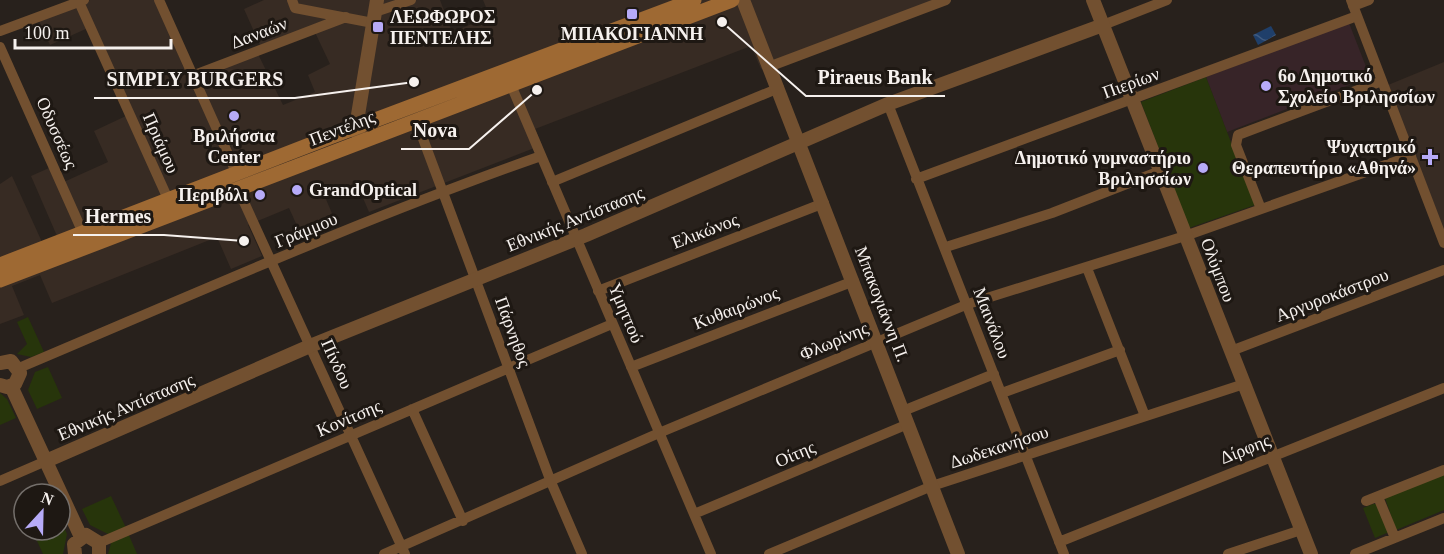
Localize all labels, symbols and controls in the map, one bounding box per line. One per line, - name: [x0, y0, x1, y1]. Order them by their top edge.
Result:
- place label: ΛΕΩΦΩΡΟΣ ΠΕΝΤΕΛΗΣ: [390, 7, 495, 48]
- marker: ΜΠΑΚΟΓΙΑΝΝΗ: [625, 7, 639, 21]
- scale bar: [15, 12, 171, 50]
- street label: Δαναών: [228, 13, 290, 53]
- marker: ΛΕΩΦΩΡΟΣ ΠΕΝΤΕΛΗΣ: [371, 20, 385, 34]
- text: 100 m: [24, 23, 70, 43]
- place label: ΜΠΑΚΟΓΙΑΝΝΗ: [561, 24, 703, 44]
- callout: Piraeus Bank: [806, 58, 945, 96]
- callout: SIMPLY BURGERS: [94, 60, 295, 98]
- street label: Πιερίων: [1100, 63, 1162, 103]
- text: Piraeus Bank: [817, 66, 933, 88]
- place label: 6ο Δημοτικό Σχολείο Βριλησσίων: [1278, 66, 1435, 107]
- text: SIMPLY BURGERS: [107, 68, 283, 90]
- marker: 6ο Δημοτικό Σχολείο Βριλησσίων: [1259, 79, 1273, 93]
- street label: Οδυσσέως: [32, 94, 82, 172]
- street label: Πεντέλης: [306, 106, 378, 150]
- marker: Βριλήσσια Center: [227, 109, 241, 123]
- street label: Πριάμου: [139, 110, 183, 176]
- callout: Nova: [401, 111, 469, 149]
- text: Nova: [413, 119, 457, 141]
- place label: Βριλήσσια Center: [193, 126, 275, 167]
- place label: Ψυχιατρικό Θεραπευτήριο «Αθηνά»: [1232, 137, 1416, 178]
- place label: Δημοτικό γυμναστήριο Βριλησσίων: [1015, 148, 1191, 189]
- marker: Ψυχιατρικό Θεραπευτήριο «Αθηνά»: [1421, 148, 1439, 166]
- marker: Δημοτικό γυμναστήριο Βριλησσίων: [1196, 161, 1210, 175]
- place label: GrandOptical: [309, 180, 417, 200]
- street label: Εθνικής Αντίστασης: [503, 182, 647, 256]
- marker: GrandOptical: [290, 183, 304, 197]
- place label: Περιβόλι: [178, 185, 248, 205]
- marker: Περιβόλι: [253, 188, 267, 202]
- callout: Hermes: [73, 197, 164, 235]
- text: Hermes: [85, 205, 152, 227]
- street label: Γράμμου: [272, 208, 340, 252]
- street label: Ελικώνος: [669, 209, 741, 253]
- street label: Ολύμπου: [1197, 235, 1239, 305]
- street label: Μπακογιάννη Π.: [851, 243, 913, 365]
- street label: Αργυροκάστρου: [1273, 264, 1391, 326]
- street label: Υμηττού: [604, 280, 648, 346]
- street label: Κυθαιρώνος: [690, 283, 782, 333]
- street label: Μαινάλου: [969, 285, 1015, 361]
- street label: Πάρνηθος: [491, 294, 535, 370]
- street label: Φλωρίνης: [797, 318, 871, 364]
- street label: Πίνδου: [317, 336, 357, 392]
- street label: Εθνικής Αντίστασης: [55, 369, 197, 445]
- street label: Κονίτσης: [314, 395, 384, 441]
- street label: Δωδεκανήσου: [947, 422, 1051, 472]
- street label: Δίρφης: [1217, 430, 1273, 468]
- street label: Οίτης: [772, 437, 818, 471]
- north arrow: [12, 482, 72, 542]
- text: N: [39, 489, 56, 509]

